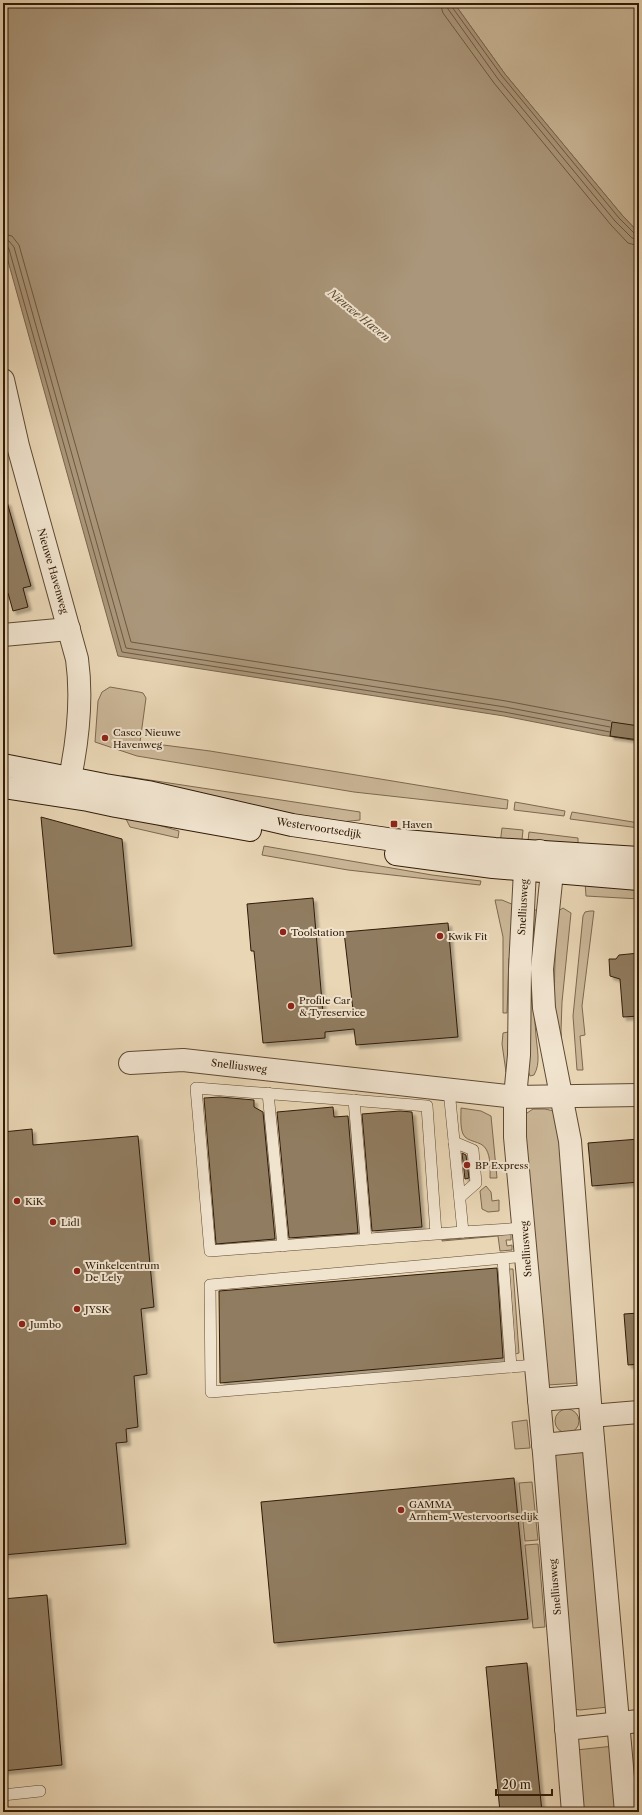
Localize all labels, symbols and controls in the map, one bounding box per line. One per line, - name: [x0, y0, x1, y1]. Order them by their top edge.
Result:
- water label: Nieuwe Haven: [325, 285, 393, 344]
- street label: Nieuwe Havenweg: [35, 527, 72, 616]
- place label: Casco Nieuwe Havenweg: [113, 726, 181, 751]
- marker: Casco Nieuwe Havenweg: [100, 733, 110, 743]
- street label: Westervoortsedijk: [274, 815, 364, 841]
- place label: Haven: [402, 818, 433, 831]
- marker: Haven: [389, 819, 399, 829]
- street label: Snelliusweg: [515, 878, 531, 935]
- place label: Toolstation: [291, 926, 346, 939]
- marker: Toolstation: [278, 927, 288, 937]
- place label: Kwik Fit: [448, 930, 488, 943]
- marker: Kwik Fit: [435, 931, 445, 941]
- place label: Profile Car & Tyreservice: [299, 994, 366, 1019]
- marker: Profile Car & Tyreservice: [286, 1001, 296, 1011]
- street label: Snelliusweg: [210, 1056, 268, 1076]
- place label: BP Express: [475, 1159, 528, 1172]
- marker: BP Express: [462, 1160, 472, 1170]
- place label: KiK: [25, 1195, 45, 1208]
- marker: KiK: [12, 1196, 22, 1206]
- place label: Lidl: [61, 1216, 80, 1229]
- marker: Lidl: [48, 1217, 58, 1227]
- street label: Snelliusweg: [518, 1220, 534, 1277]
- place label: Winkelcentrum De Lely: [84, 1259, 160, 1284]
- marker: Winkelcentrum De Lely: [72, 1266, 82, 1276]
- place label: JYSK: [83, 1303, 111, 1316]
- marker: JYSK: [72, 1304, 82, 1314]
- place label: Jumbo: [28, 1318, 61, 1331]
- marker: Jumbo: [17, 1319, 27, 1329]
- place label: GAMMA Arnhem-Westervoortsedijk: [408, 1498, 540, 1523]
- marker: GAMMA Arnhem-Westervoortsedijk: [396, 1505, 406, 1515]
- street label: Snelliusweg: [546, 1558, 564, 1616]
- scale bar: [496, 1771, 552, 1797]
- text: 20 m: [502, 1777, 531, 1792]

